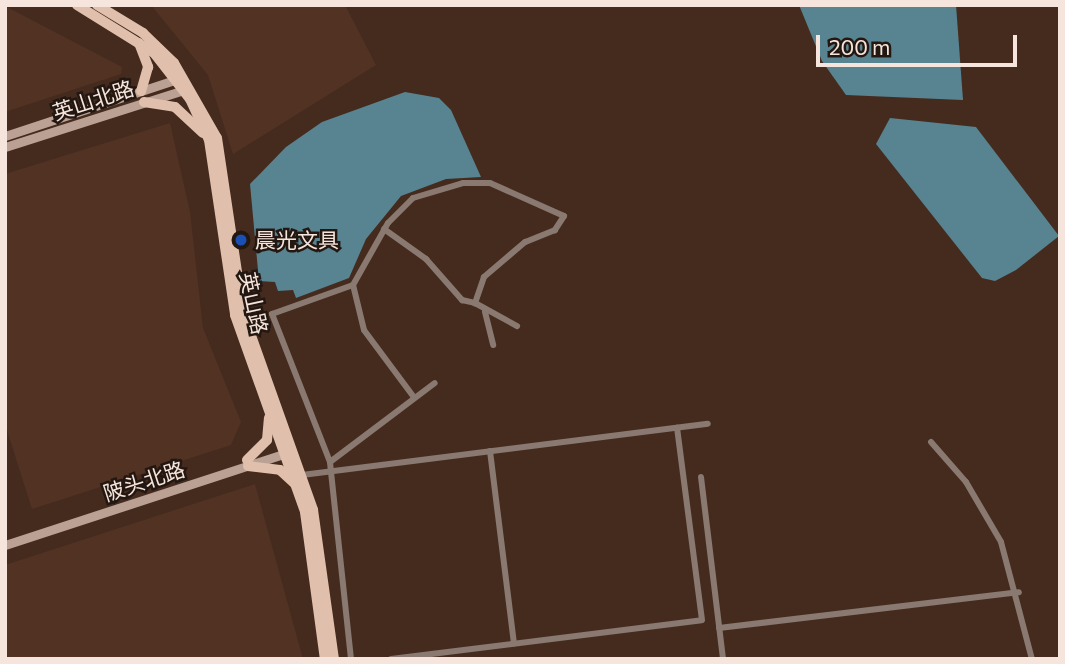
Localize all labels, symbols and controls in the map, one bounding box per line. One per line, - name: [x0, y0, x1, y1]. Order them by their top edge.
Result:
- scale bar: [820, 21, 1021, 65]
- text: 200 m: [829, 34, 890, 59]
- street label: 英山北路: [49, 75, 137, 125]
- place label: 晨光文具: [255, 227, 339, 253]
- marker: 晨光文具: [233, 232, 249, 248]
- street label: 英山路: [235, 270, 273, 336]
- street label: 陂头北路: [100, 456, 188, 506]

